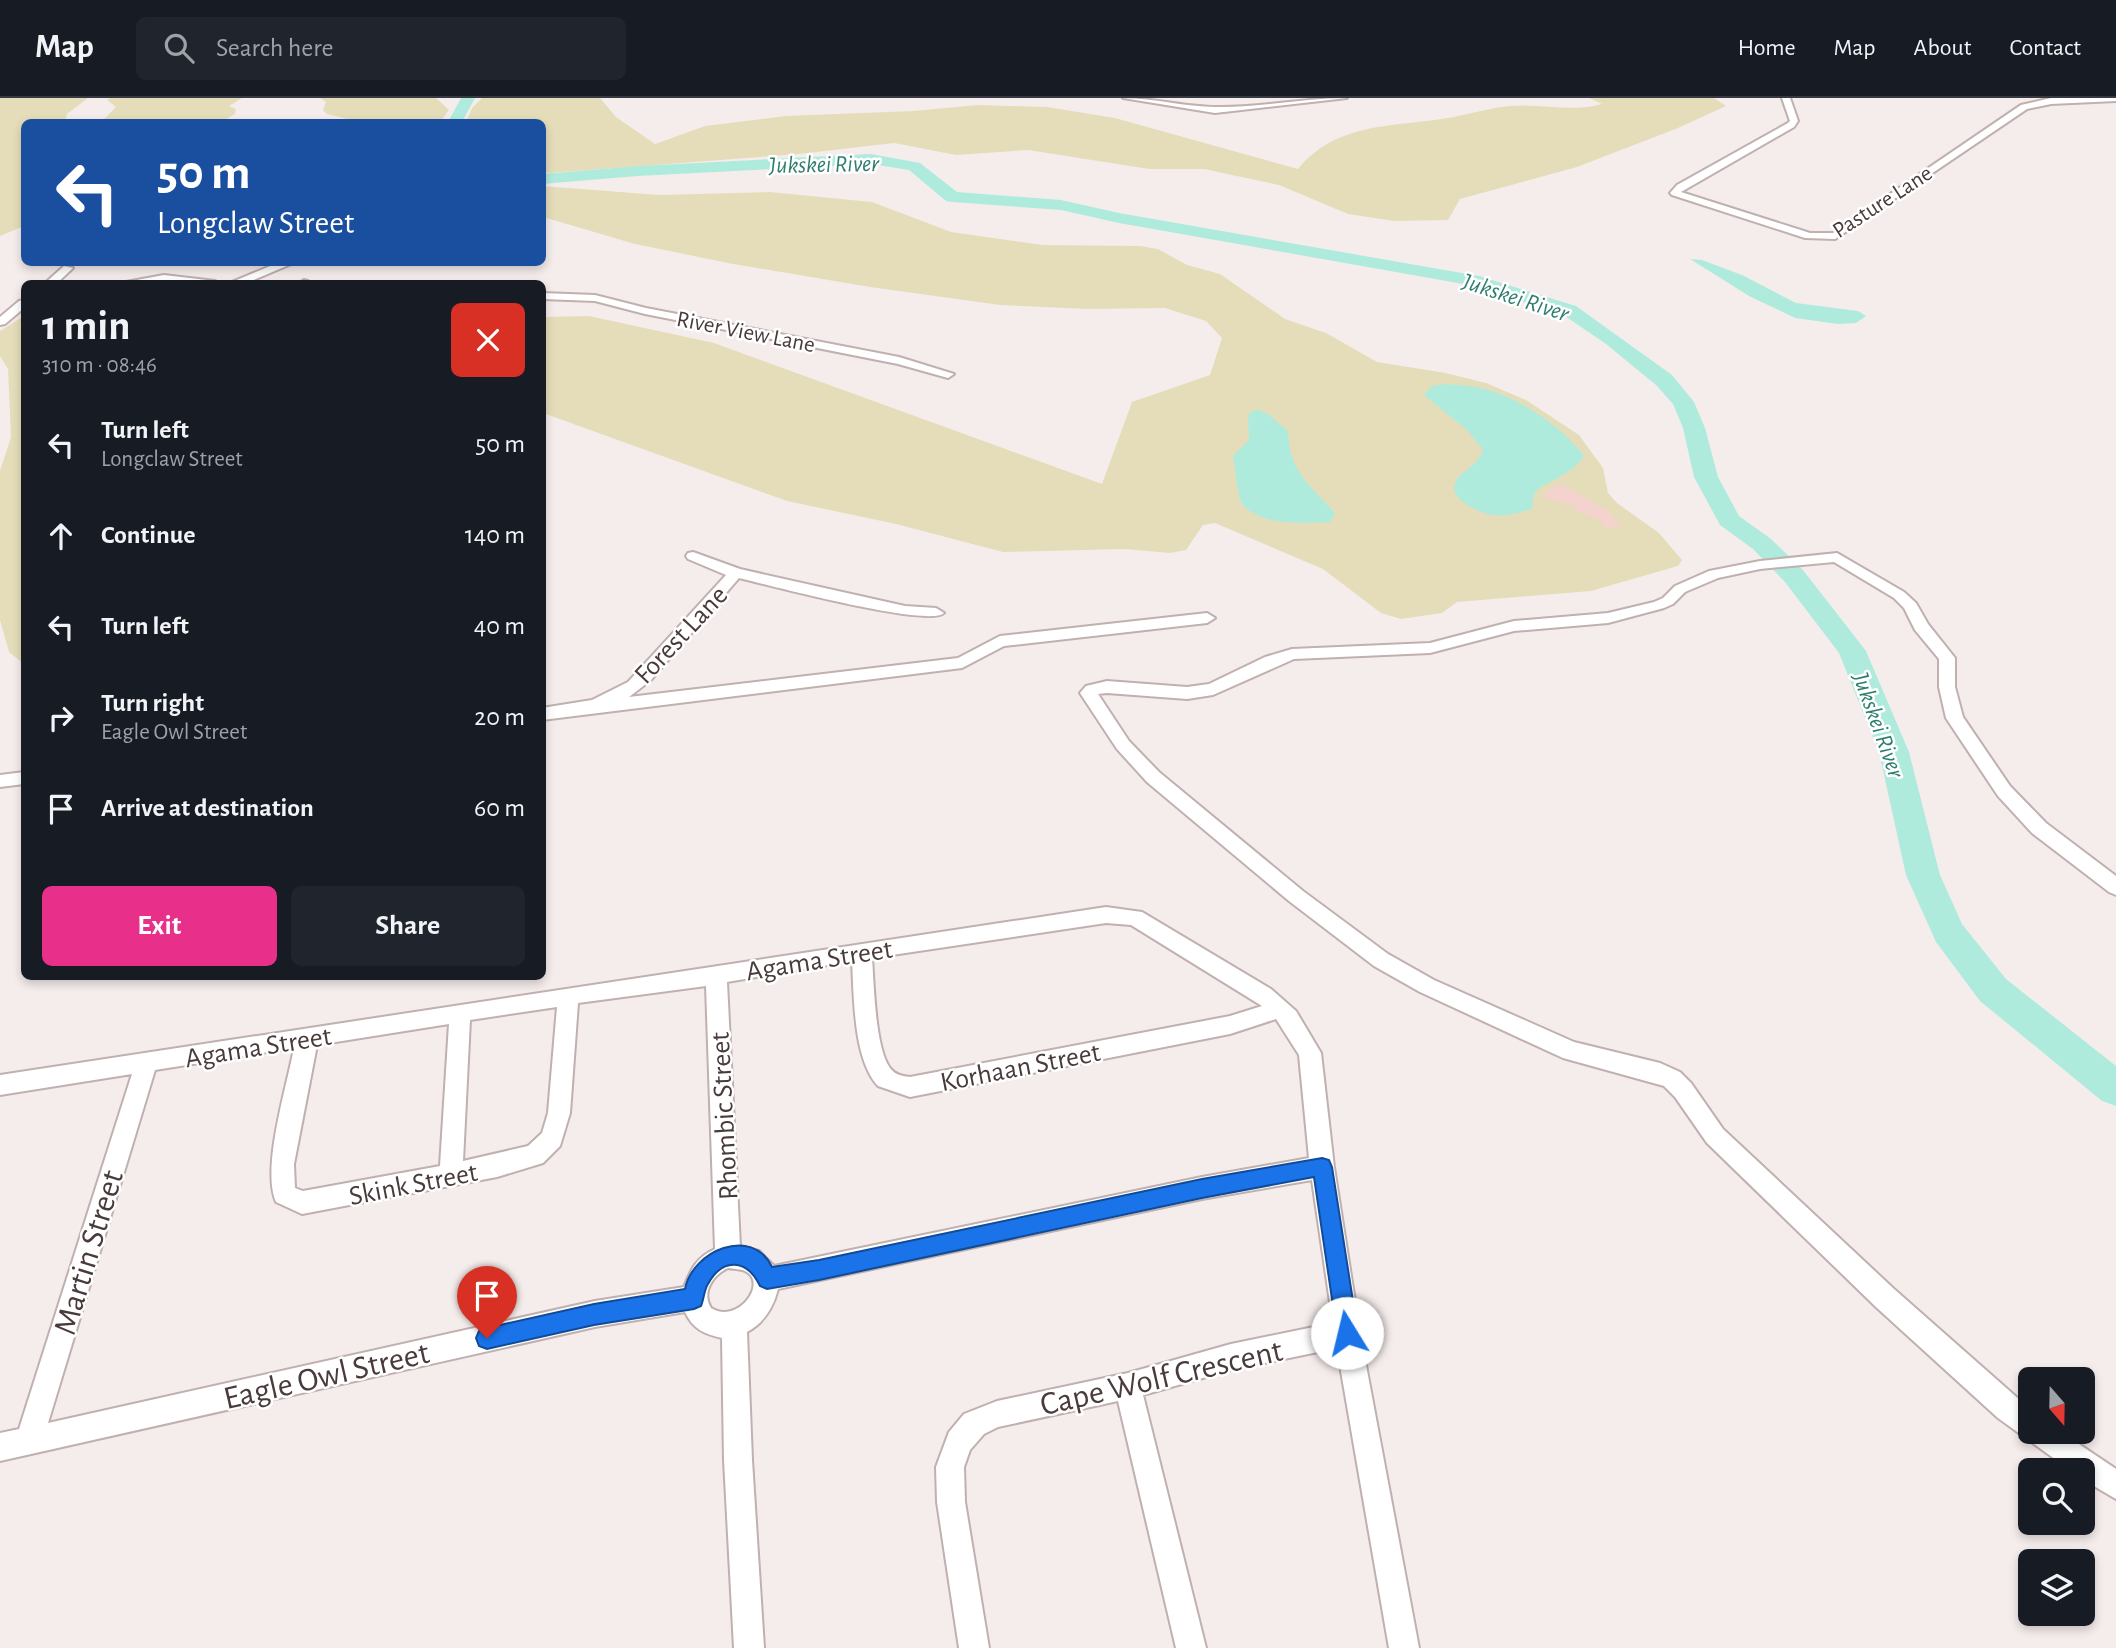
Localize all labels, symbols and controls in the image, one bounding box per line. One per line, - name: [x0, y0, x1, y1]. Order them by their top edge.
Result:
- search box: [136, 17, 626, 80]
- icon: search: [160, 29, 198, 67]
- text: Map: [35, 31, 94, 64]
- text: Search here: [216, 35, 334, 61]
- text: Home: [1738, 36, 1796, 60]
- text: Map: [1834, 36, 1876, 60]
- text: About: [1914, 36, 1971, 60]
- text: Contact: [2009, 36, 2081, 60]
- icon: left: [42, 147, 133, 238]
- text: 50 m: [157, 149, 251, 198]
- water label: Jukskei River: [768, 152, 880, 178]
- street label: Pasture Lane: [1829, 162, 1937, 243]
- text: Longclaw Street: [157, 207, 354, 239]
- water label: Jukskei River: [1459, 269, 1573, 327]
- button: close: [451, 303, 525, 377]
- text: 1 min: [42, 305, 131, 347]
- street label: River View Lane: [675, 308, 817, 357]
- text: 310 m · 08:46: [42, 354, 157, 377]
- text: Turn left: [101, 417, 189, 443]
- icon: left: [42, 426, 80, 464]
- text: 50 m: [475, 431, 525, 457]
- text: Longclaw Street: [101, 448, 243, 471]
- icon: ahead: [42, 517, 80, 555]
- text: Continue: [101, 522, 196, 548]
- text: 140 m: [465, 522, 525, 548]
- street label: Forest Lane: [630, 581, 733, 690]
- icon: left: [42, 608, 80, 646]
- text: Turn left: [101, 613, 189, 639]
- text: 40 m: [474, 613, 525, 639]
- water label: Jukskei River: [1848, 669, 1909, 782]
- text: Turn right: [101, 690, 204, 716]
- icon: right: [42, 699, 80, 737]
- text: 20 m: [474, 704, 525, 730]
- text: Eagle Owl Street: [101, 721, 247, 744]
- icon: arrive: [42, 790, 80, 828]
- text: Arrive at destination: [101, 795, 314, 821]
- text: 60 m: [474, 795, 525, 821]
- button: Exit: [42, 886, 277, 966]
- button: Share: [291, 886, 525, 966]
- street label: Agama Street: [744, 936, 895, 986]
- street label: Agama Street: [183, 1023, 334, 1073]
- street label: Rhombic Street: [707, 1031, 743, 1201]
- street label: Korhaan Street: [938, 1039, 1103, 1097]
- street label: Skink Street: [347, 1159, 480, 1211]
- street label: Martin Street: [49, 1166, 130, 1339]
- pin: [457, 1266, 517, 1338]
- icon: arrive: [468, 1277, 506, 1315]
- position arrow: [1310, 1296, 1384, 1370]
- street label: Cape Wolf Crescent: [1037, 1334, 1286, 1422]
- street label: Eagle Owl Street: [221, 1337, 433, 1416]
- north arrow: [2018, 1367, 2095, 1444]
- map controls: [2018, 1367, 2095, 1626]
- button: search: [2018, 1458, 2095, 1535]
- button: layers: [2018, 1549, 2095, 1626]

